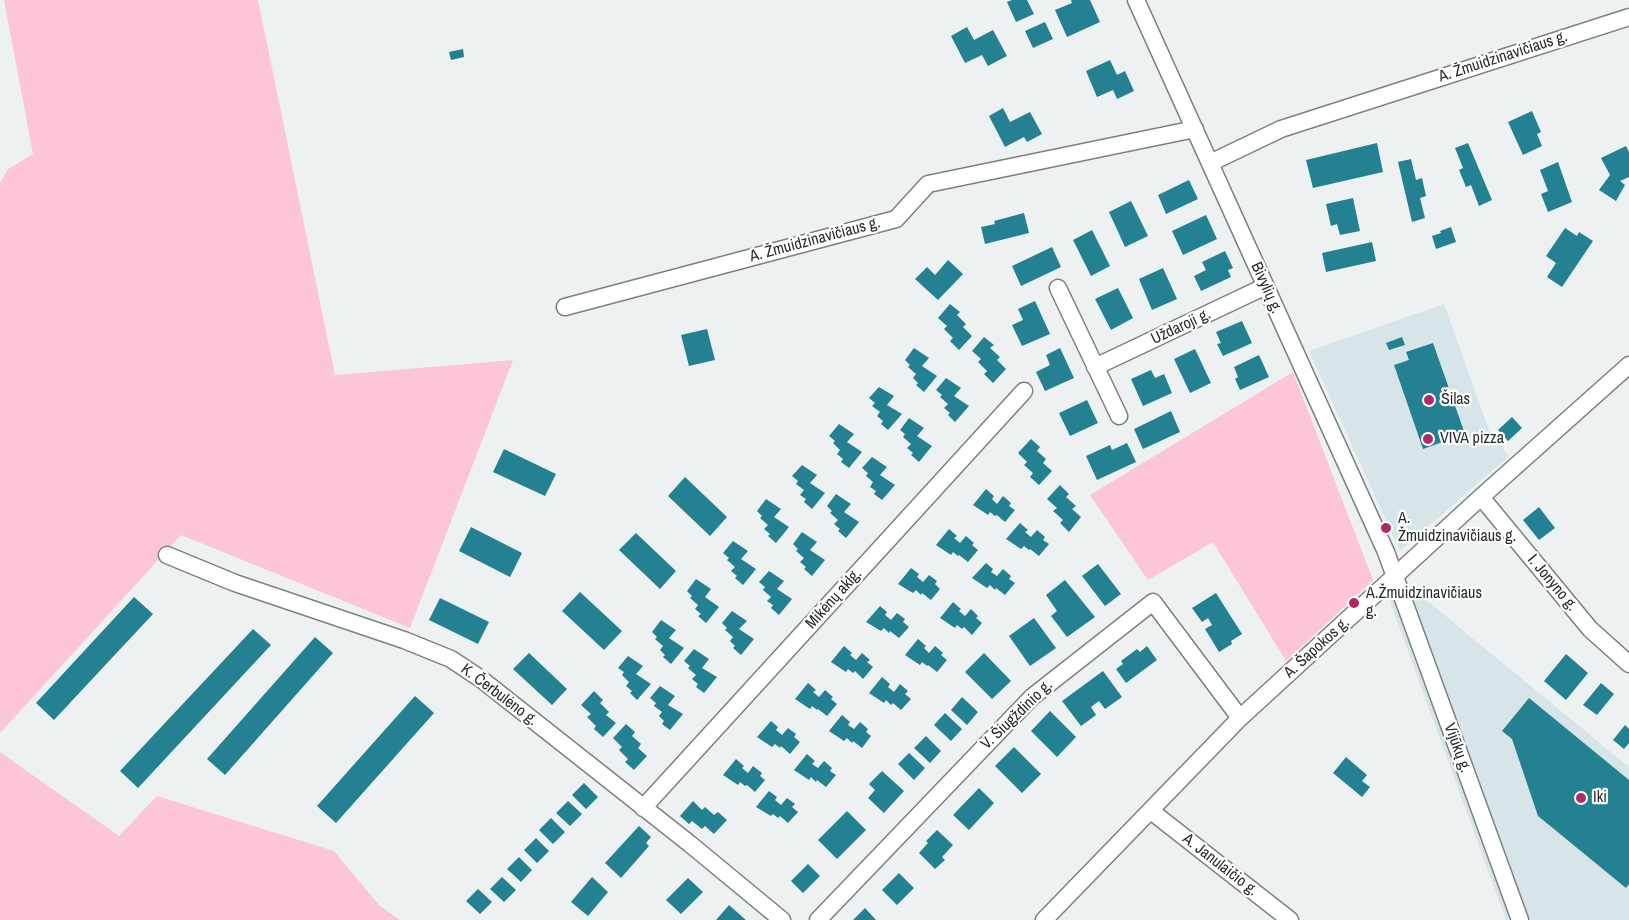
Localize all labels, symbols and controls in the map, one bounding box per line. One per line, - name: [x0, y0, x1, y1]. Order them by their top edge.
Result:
- street label: A. Žmuidzinavičiaus g.: [1436, 27, 1570, 87]
- street label: A. Žmuidzinavičiaus g.: [748, 213, 882, 267]
- street label: Bivylių g.: [1246, 259, 1286, 317]
- street label: Uždaroji g.: [1148, 305, 1214, 349]
- place label: Šilas: [1441, 390, 1470, 410]
- marker: Šilas: [1422, 393, 1436, 407]
- place label: VIVA pizza: [1440, 429, 1504, 449]
- marker: VIVA pizza: [1421, 432, 1435, 446]
- place label: A. Žmuidzinavičiaus g.: [1398, 509, 1516, 547]
- marker: A. Žmuidzinavičiaus g.: [1379, 521, 1393, 535]
- street label: I. Jonyno g.: [1523, 551, 1581, 615]
- street label: Mikėnų aklg.: [802, 565, 866, 633]
- place label: A.Žmuidzinavičiaus g.: [1366, 584, 1482, 622]
- marker: A.Žmuidzinavičiaus g.: [1347, 596, 1361, 610]
- street label: A. Šapokos g.: [1280, 614, 1354, 682]
- street label: K. Čerbulėno g.: [457, 660, 541, 730]
- street label: V. Šiugždinio g.: [977, 676, 1057, 754]
- street label: Vijūkų g.: [1439, 721, 1475, 775]
- place label: Iki: [1593, 788, 1607, 808]
- marker: Iki: [1574, 791, 1588, 805]
- street label: A. Janulaičio g.: [1178, 830, 1262, 900]

